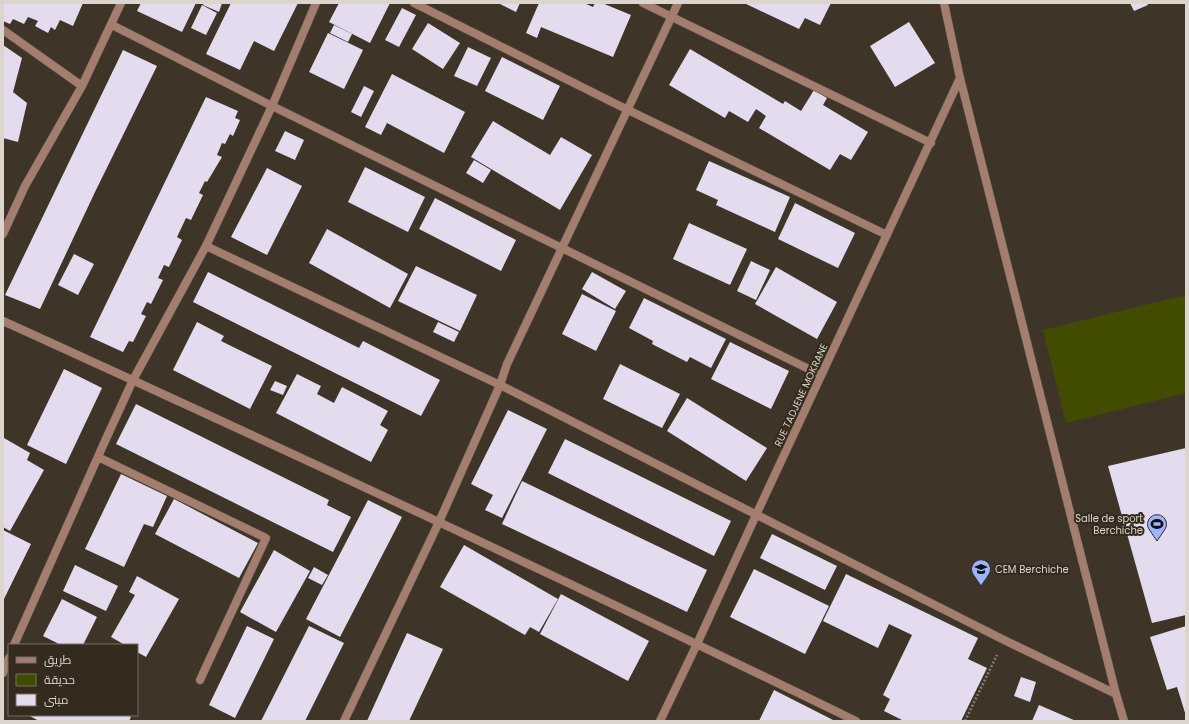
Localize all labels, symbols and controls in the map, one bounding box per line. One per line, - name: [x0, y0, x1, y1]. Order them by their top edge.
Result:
- street label: RUE TADJENE MOKRANE: [770, 341, 832, 449]
- place label: Salle de sport Berchiche: [1075, 511, 1143, 538]
- sports icon: Salle de sport Berchiche: [1146, 513, 1168, 541]
- school or university icon: CEM Berchiche: [970, 558, 992, 586]
- place label: CEM Berchiche: [995, 562, 1069, 577]
- legend: [8, 644, 138, 716]
- text: طريق: [44, 651, 72, 668]
- text: حديقة: [44, 671, 75, 688]
- text: مبنى: [44, 691, 69, 708]

